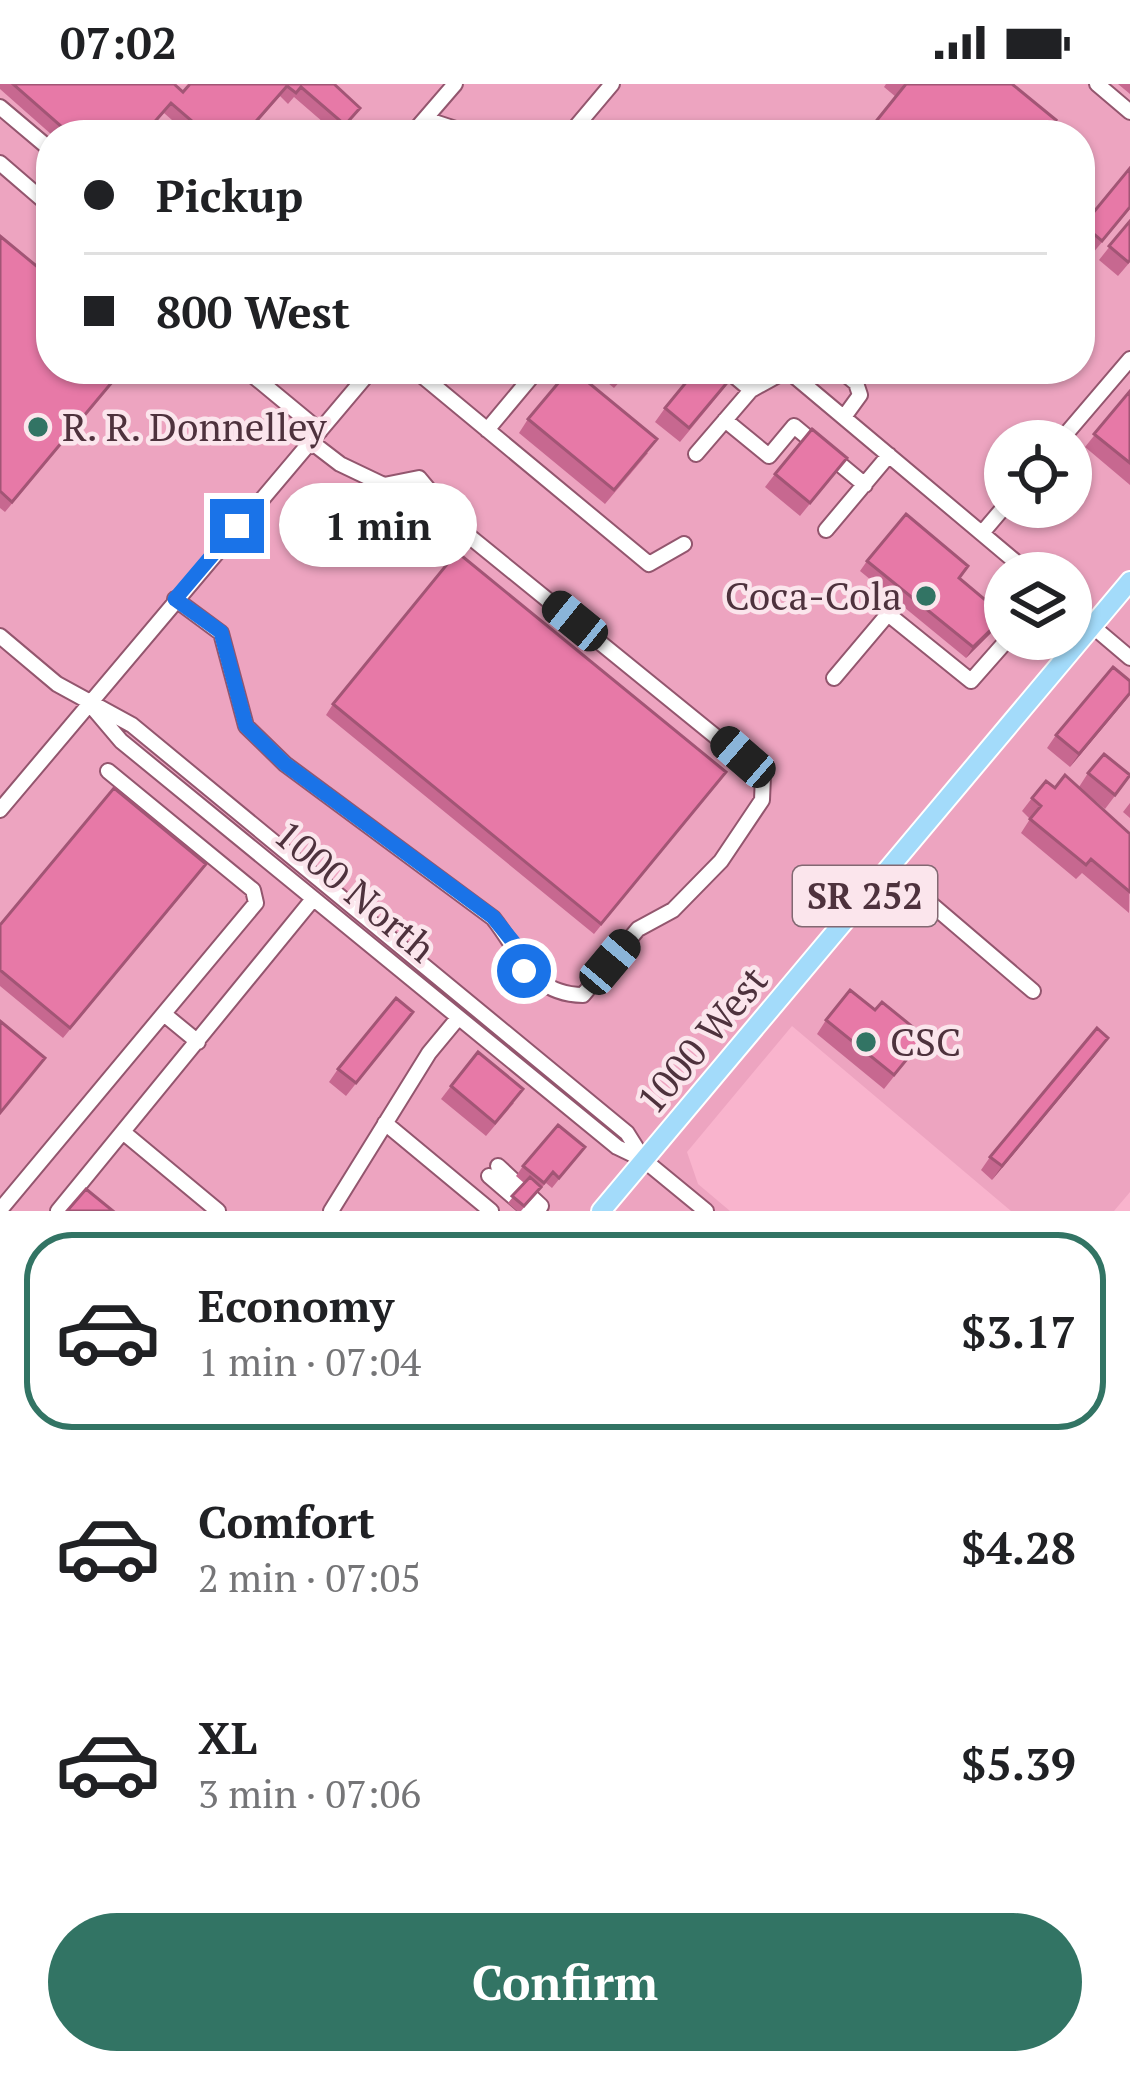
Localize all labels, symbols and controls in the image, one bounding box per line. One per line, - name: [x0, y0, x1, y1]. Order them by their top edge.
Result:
- text: 07:02: [60, 12, 177, 72]
- text: Pickup: [156, 165, 303, 225]
- text: 800 West: [156, 281, 350, 341]
- place label: R. R. Donnelley: [62, 400, 328, 452]
- marker: R. R. Donnelley: [25, 414, 51, 440]
- map controls: [984, 420, 1092, 660]
- button: locate: [984, 420, 1092, 528]
- callout: 1 min: [279, 484, 477, 568]
- route end: [210, 499, 264, 553]
- text: 1 min: [325, 499, 431, 551]
- button: layers: [984, 552, 1092, 660]
- place label: Coca-Cola: [725, 569, 902, 621]
- marker: Coca-Cola: [913, 583, 939, 609]
- car: [536, 584, 614, 658]
- car: [704, 720, 782, 794]
- street label: 1000 North: [264, 808, 447, 973]
- road number: SR 252: [793, 866, 937, 926]
- car: [573, 923, 647, 1001]
- route start: [497, 944, 551, 998]
- street label: 1000 West: [624, 955, 778, 1124]
- place label: CSC: [890, 1015, 961, 1067]
- marker: CSC: [853, 1029, 879, 1055]
- text: Economy: [198, 1275, 394, 1335]
- icon: car: [54, 1277, 162, 1385]
- text: $3.17: [961, 1301, 1076, 1361]
- text: 1 min · 07:04: [198, 1335, 421, 1387]
- text: Comfort: [198, 1491, 375, 1551]
- icon: car: [54, 1493, 162, 1601]
- text: $4.28: [961, 1517, 1076, 1577]
- text: 2 min · 07:05: [198, 1551, 421, 1603]
- text: XL: [198, 1707, 257, 1767]
- icon: car: [54, 1709, 162, 1817]
- text: $5.39: [961, 1733, 1076, 1793]
- text: 3 min · 07:06: [198, 1767, 421, 1819]
- button: Confirm: [48, 1913, 1082, 2051]

